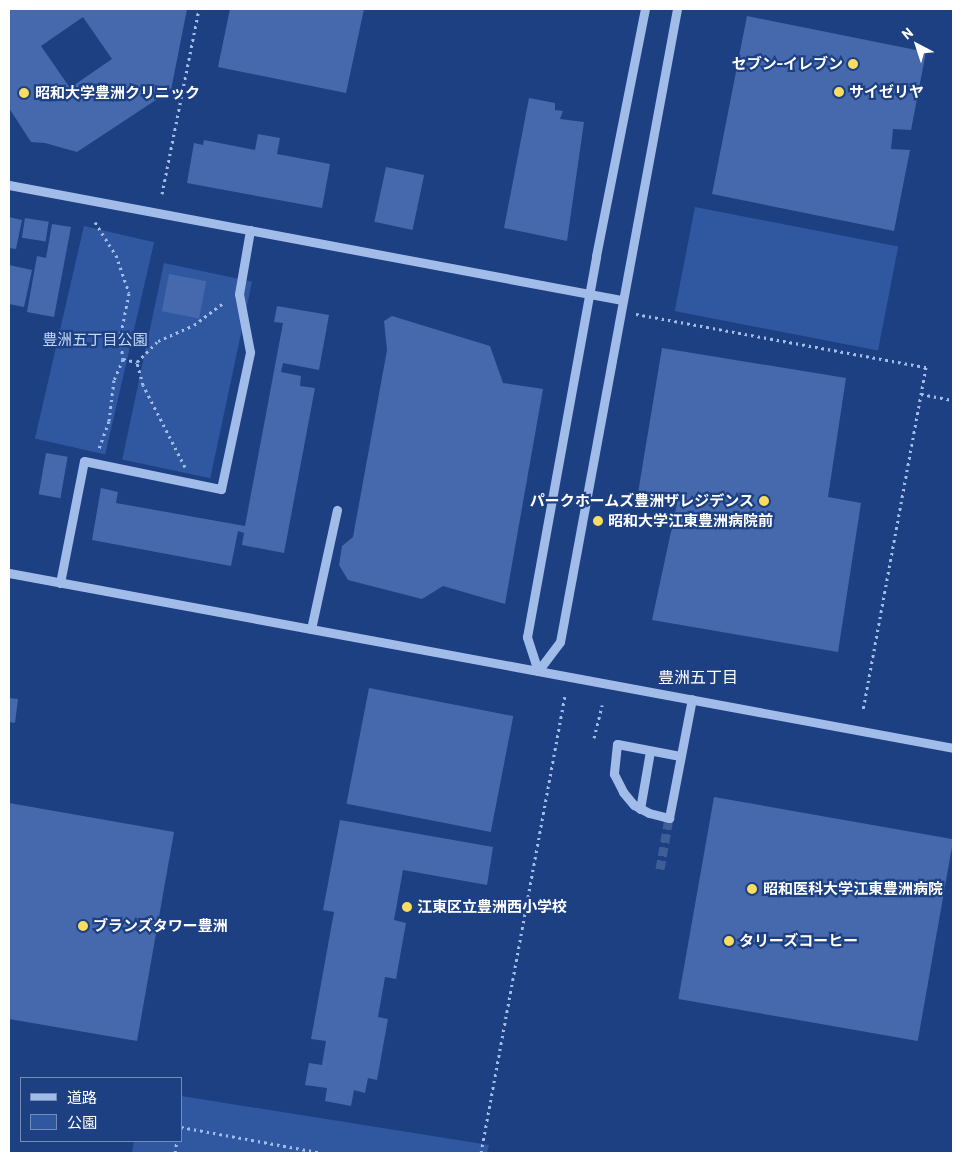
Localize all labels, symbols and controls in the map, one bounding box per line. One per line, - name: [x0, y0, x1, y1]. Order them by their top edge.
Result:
- north arrow: [892, 20, 942, 70]
- text: N: [898, 24, 916, 43]
- place label: セブン-イレブン: [732, 55, 843, 73]
- marker: セブン-イレブン: [847, 58, 859, 70]
- place label: サイゼリヤ: [849, 83, 924, 101]
- place label: 昭和大学豊洲クリニック: [35, 84, 200, 102]
- marker: 昭和大学豊洲クリニック: [17, 86, 31, 100]
- marker: サイゼリヤ: [833, 86, 845, 98]
- park label: 豊洲五丁目公園: [43, 331, 147, 349]
- place label: パークホームズ豊洲ザレジデンス: [529, 492, 754, 510]
- marker: パークホームズ豊洲ザレジデンス: [758, 495, 770, 507]
- place label: 昭和大学江東豊洲病院前: [608, 512, 773, 530]
- marker: 昭和大学江東豊洲病院前: [592, 515, 604, 527]
- district label: 豊洲五丁目: [658, 667, 738, 687]
- place label: 昭和医科大学江東豊洲病院: [763, 880, 943, 898]
- marker: 昭和医科大学江東豊洲病院: [745, 882, 759, 896]
- place label: 江東区立豊洲西小学校: [417, 898, 567, 916]
- marker: 江東区立豊洲西小学校: [401, 901, 413, 913]
- place label: ブランズタワー豊洲: [93, 917, 228, 935]
- marker: ブランズタワー豊洲: [77, 920, 89, 932]
- place label: タリーズコーヒー: [739, 932, 859, 950]
- marker: タリーズコーヒー: [723, 935, 735, 947]
- legend: [20, 1077, 182, 1142]
- text: 道路: [67, 1088, 97, 1106]
- text: 公園: [67, 1113, 97, 1131]

